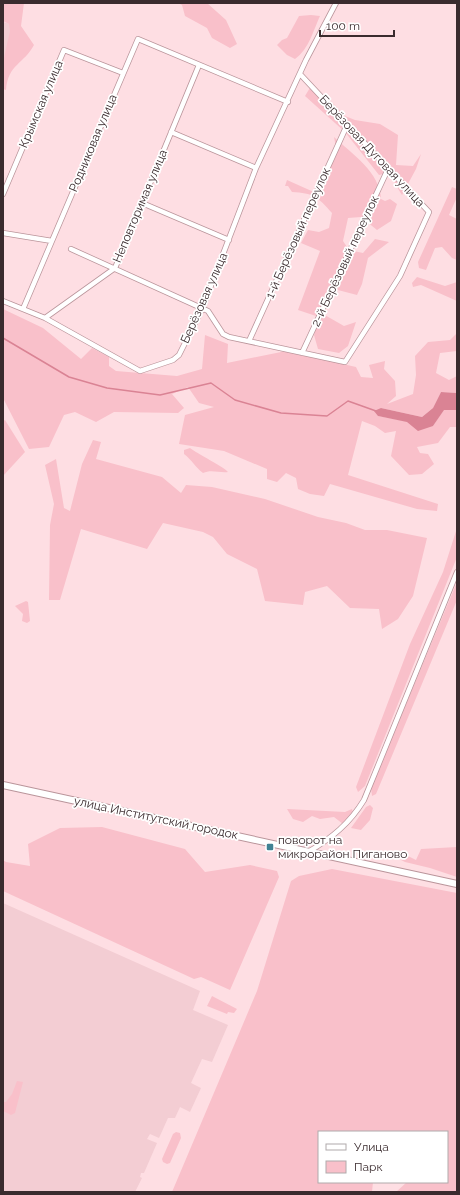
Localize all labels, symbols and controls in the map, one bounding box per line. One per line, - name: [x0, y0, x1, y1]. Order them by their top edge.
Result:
- scale bar: [320, 12, 394, 38]
- text: 100 m: [326, 19, 360, 33]
- street label: Крымская улица: [16, 58, 66, 150]
- street label: Родниковая улица: [66, 92, 120, 194]
- street label: Берёзовая Дуговая улица: [317, 92, 427, 210]
- street label: Неповторимая улица: [110, 147, 170, 265]
- street label: 1-й Берёзовый переулок: [263, 165, 333, 301]
- street label: 2-й Берёзовый переулок: [308, 193, 382, 329]
- street label: Берёзовая улица: [178, 250, 230, 346]
- street label: улица Институтский городок: [73, 794, 239, 842]
- place label: поворот на микрорайон Пиганово: [278, 833, 407, 861]
- marker: поворот на микрорайон Пиганово: [265, 842, 275, 852]
- legend: [318, 1131, 448, 1183]
- text: Улица: [354, 1140, 389, 1154]
- text: Парк: [354, 1160, 383, 1174]

